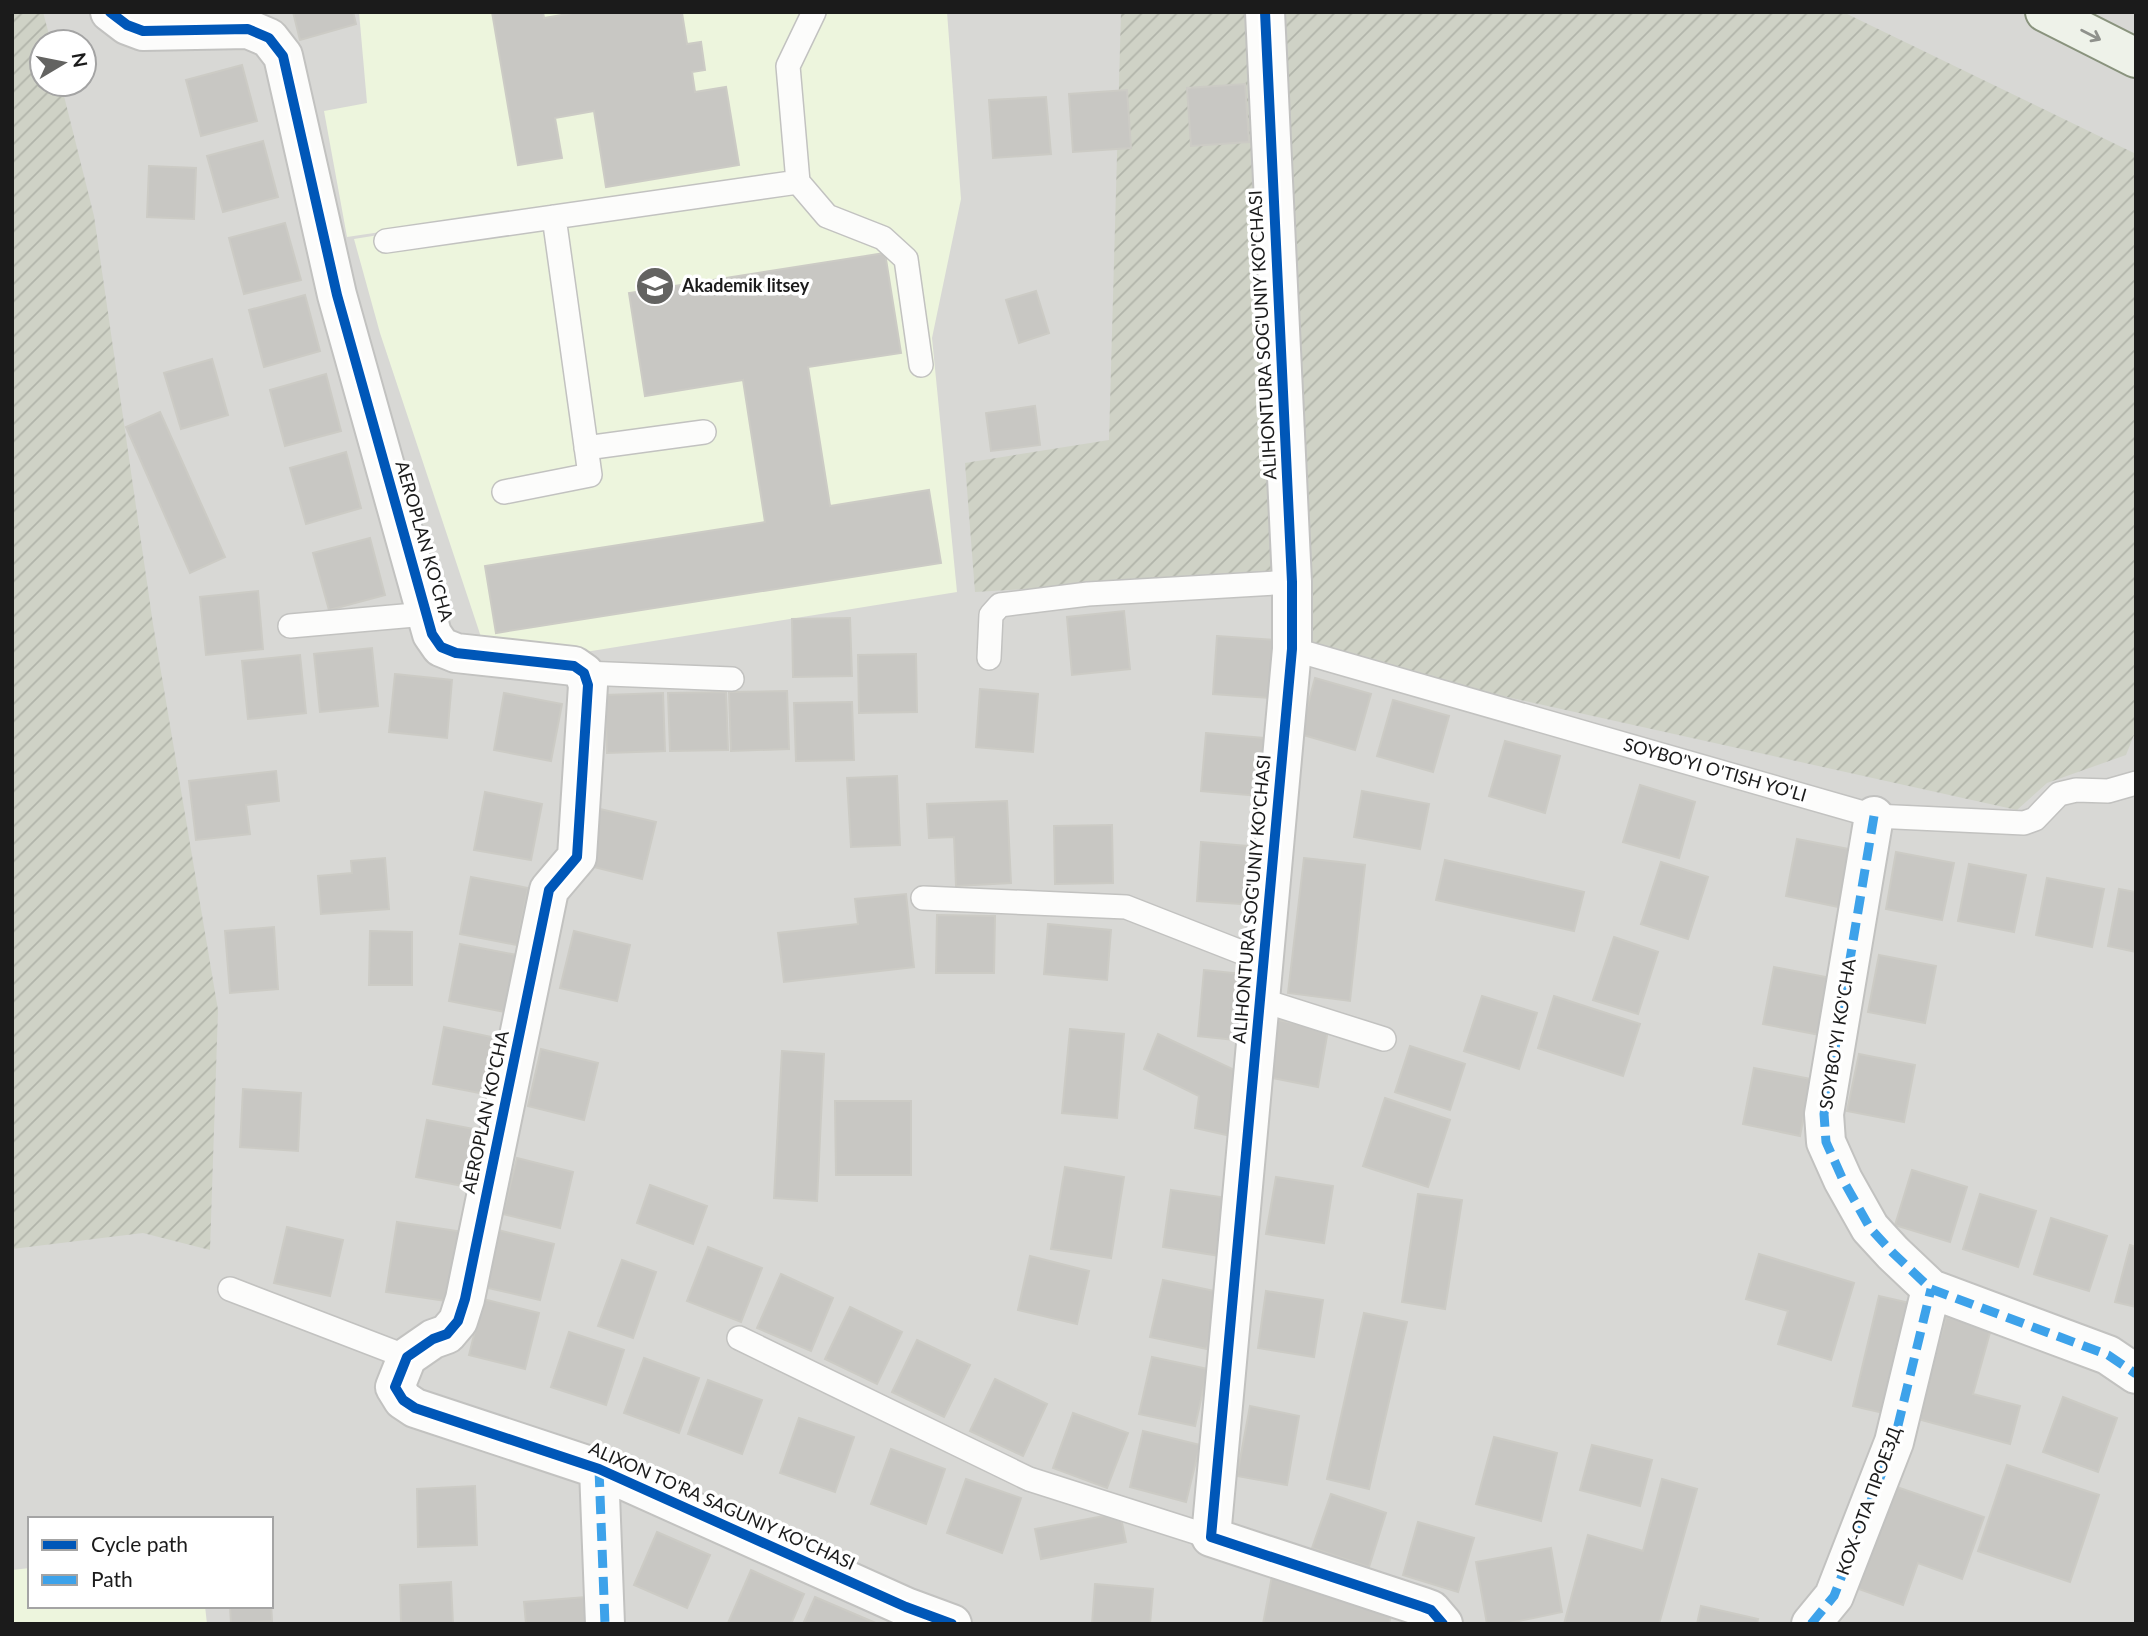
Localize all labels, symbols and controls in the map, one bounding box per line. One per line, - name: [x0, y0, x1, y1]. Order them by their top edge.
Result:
- north arrow: [28, 28, 98, 98]
- one-way arrow: [2080, 29, 2100, 43]
- text: N: [68, 51, 93, 69]
- street label: ALIHONTURA SOG'UNIY KO'CHASI: [1243, 190, 1281, 480]
- school or university icon: Akademik litsey: [634, 265, 676, 307]
- place label: Akademik litsey: [681, 274, 810, 296]
- street label: AEROPLAN KO'CHA: [392, 458, 459, 624]
- street label: SOYBO'YI O'TISH YO'LI: [1621, 732, 1809, 806]
- street label: ALIHONTURA SOG'UNIY KO'CHASI: [1227, 754, 1275, 1044]
- street label: SOYBO'YI KO'CHA: [1814, 956, 1860, 1111]
- street label: AEROPLAN KO'CHA: [457, 1028, 513, 1195]
- street label: КОХ-ОТА ПРОЕЗД: [1831, 1423, 1905, 1578]
- street label: ALIXON TO'RA SAGUNIY KO'CHASI: [586, 1436, 859, 1574]
- legend: [28, 1517, 273, 1608]
- text: Cycle path: [91, 1531, 188, 1556]
- text: Path: [91, 1566, 133, 1591]

